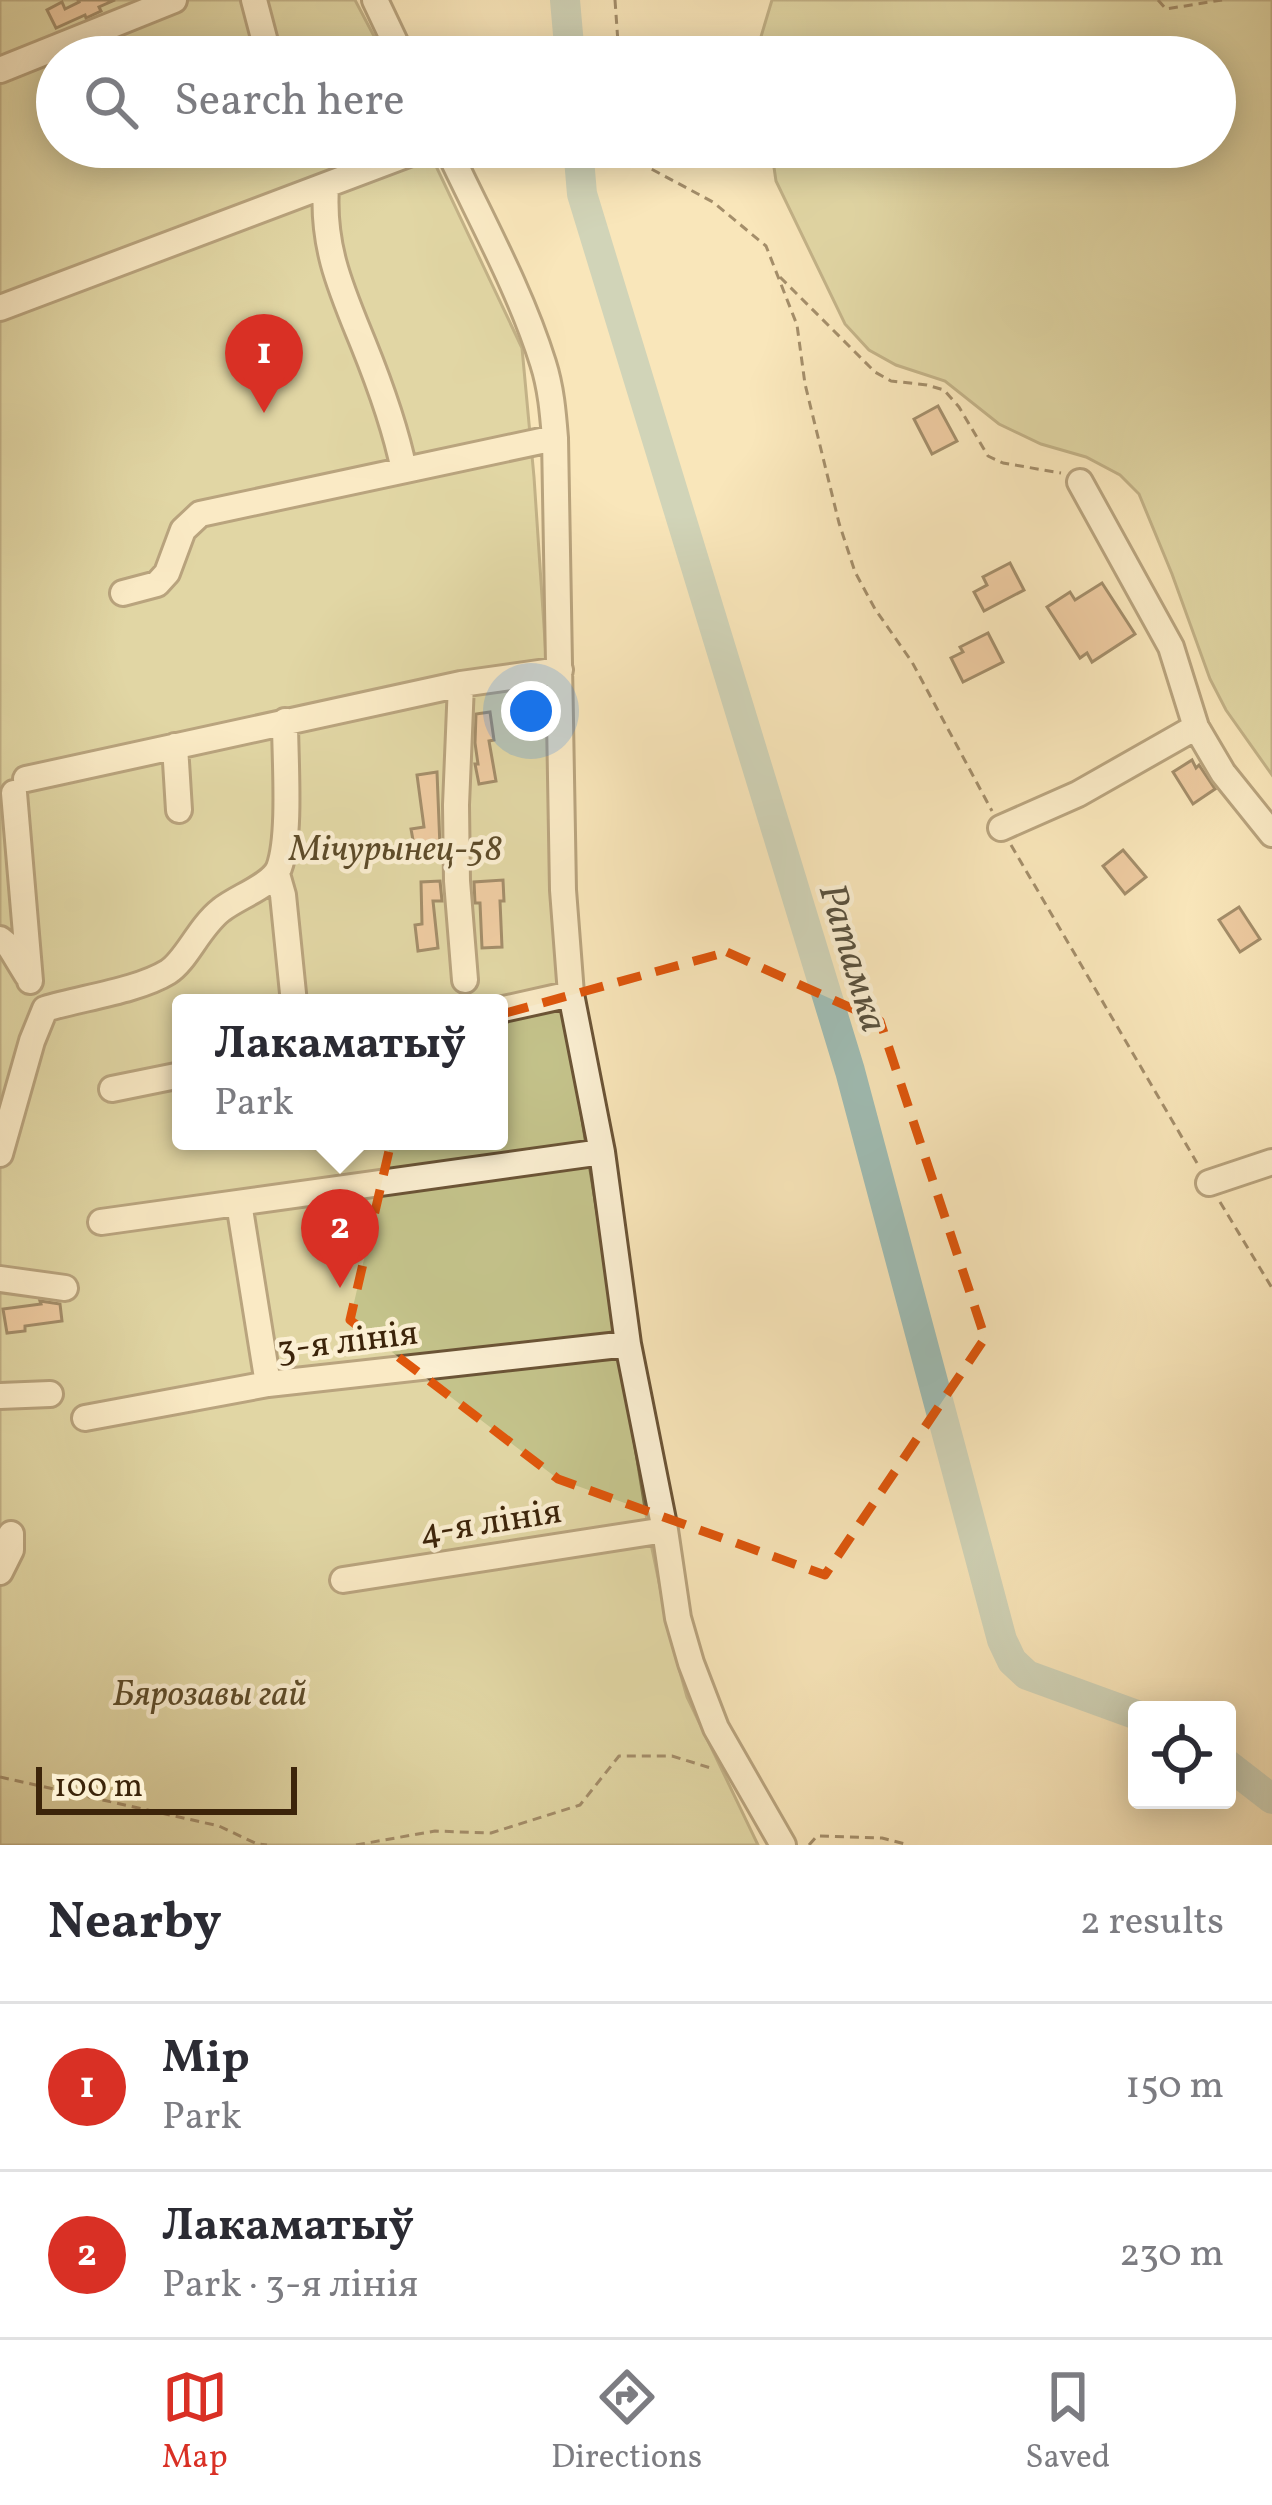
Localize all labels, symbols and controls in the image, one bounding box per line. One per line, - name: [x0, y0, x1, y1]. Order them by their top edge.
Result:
- search box: [36, 36, 1236, 168]
- icon: search: [78, 69, 144, 135]
- text: Search here: [174, 71, 405, 134]
- pin: 1: [225, 314, 303, 413]
- your location: [501, 681, 561, 741]
- park label: Мічурынец-58: [288, 826, 503, 876]
- water label: Ратамка: [803, 877, 899, 1039]
- popup: [172, 994, 508, 1150]
- text: Лакаматыў: [214, 1014, 466, 1077]
- text: Park: [214, 1077, 294, 1131]
- pin: 2: [301, 1189, 379, 1288]
- street label: 3-я лінія: [274, 1310, 421, 1376]
- street label: 4-я лінія: [416, 1488, 565, 1560]
- park label: Бярозавы гай: [113, 1671, 307, 1721]
- map controls: [1128, 1701, 1236, 1809]
- button: locate: [1128, 1701, 1236, 1809]
- scale bar: [36, 1761, 297, 1814]
- text: 100 m: [54, 1765, 143, 1811]
- text: Nearby: [48, 1888, 222, 1959]
- text: 2 results: [1080, 1896, 1224, 1950]
- text: Мір: [162, 2028, 250, 2091]
- text: 1: [79, 2060, 95, 2114]
- text: 150 m: [1125, 2060, 1224, 2114]
- text: Park: [162, 2091, 242, 2145]
- text: Лакаматыў: [162, 2196, 414, 2259]
- text: 2: [77, 2228, 97, 2282]
- text: 230 m: [1119, 2228, 1224, 2282]
- text: Park · 3-я лінія: [162, 2259, 418, 2313]
- tab: Map: [162, 2364, 228, 2482]
- tab: Directions: [551, 2364, 702, 2482]
- tab: Saved: [1025, 2364, 1110, 2482]

